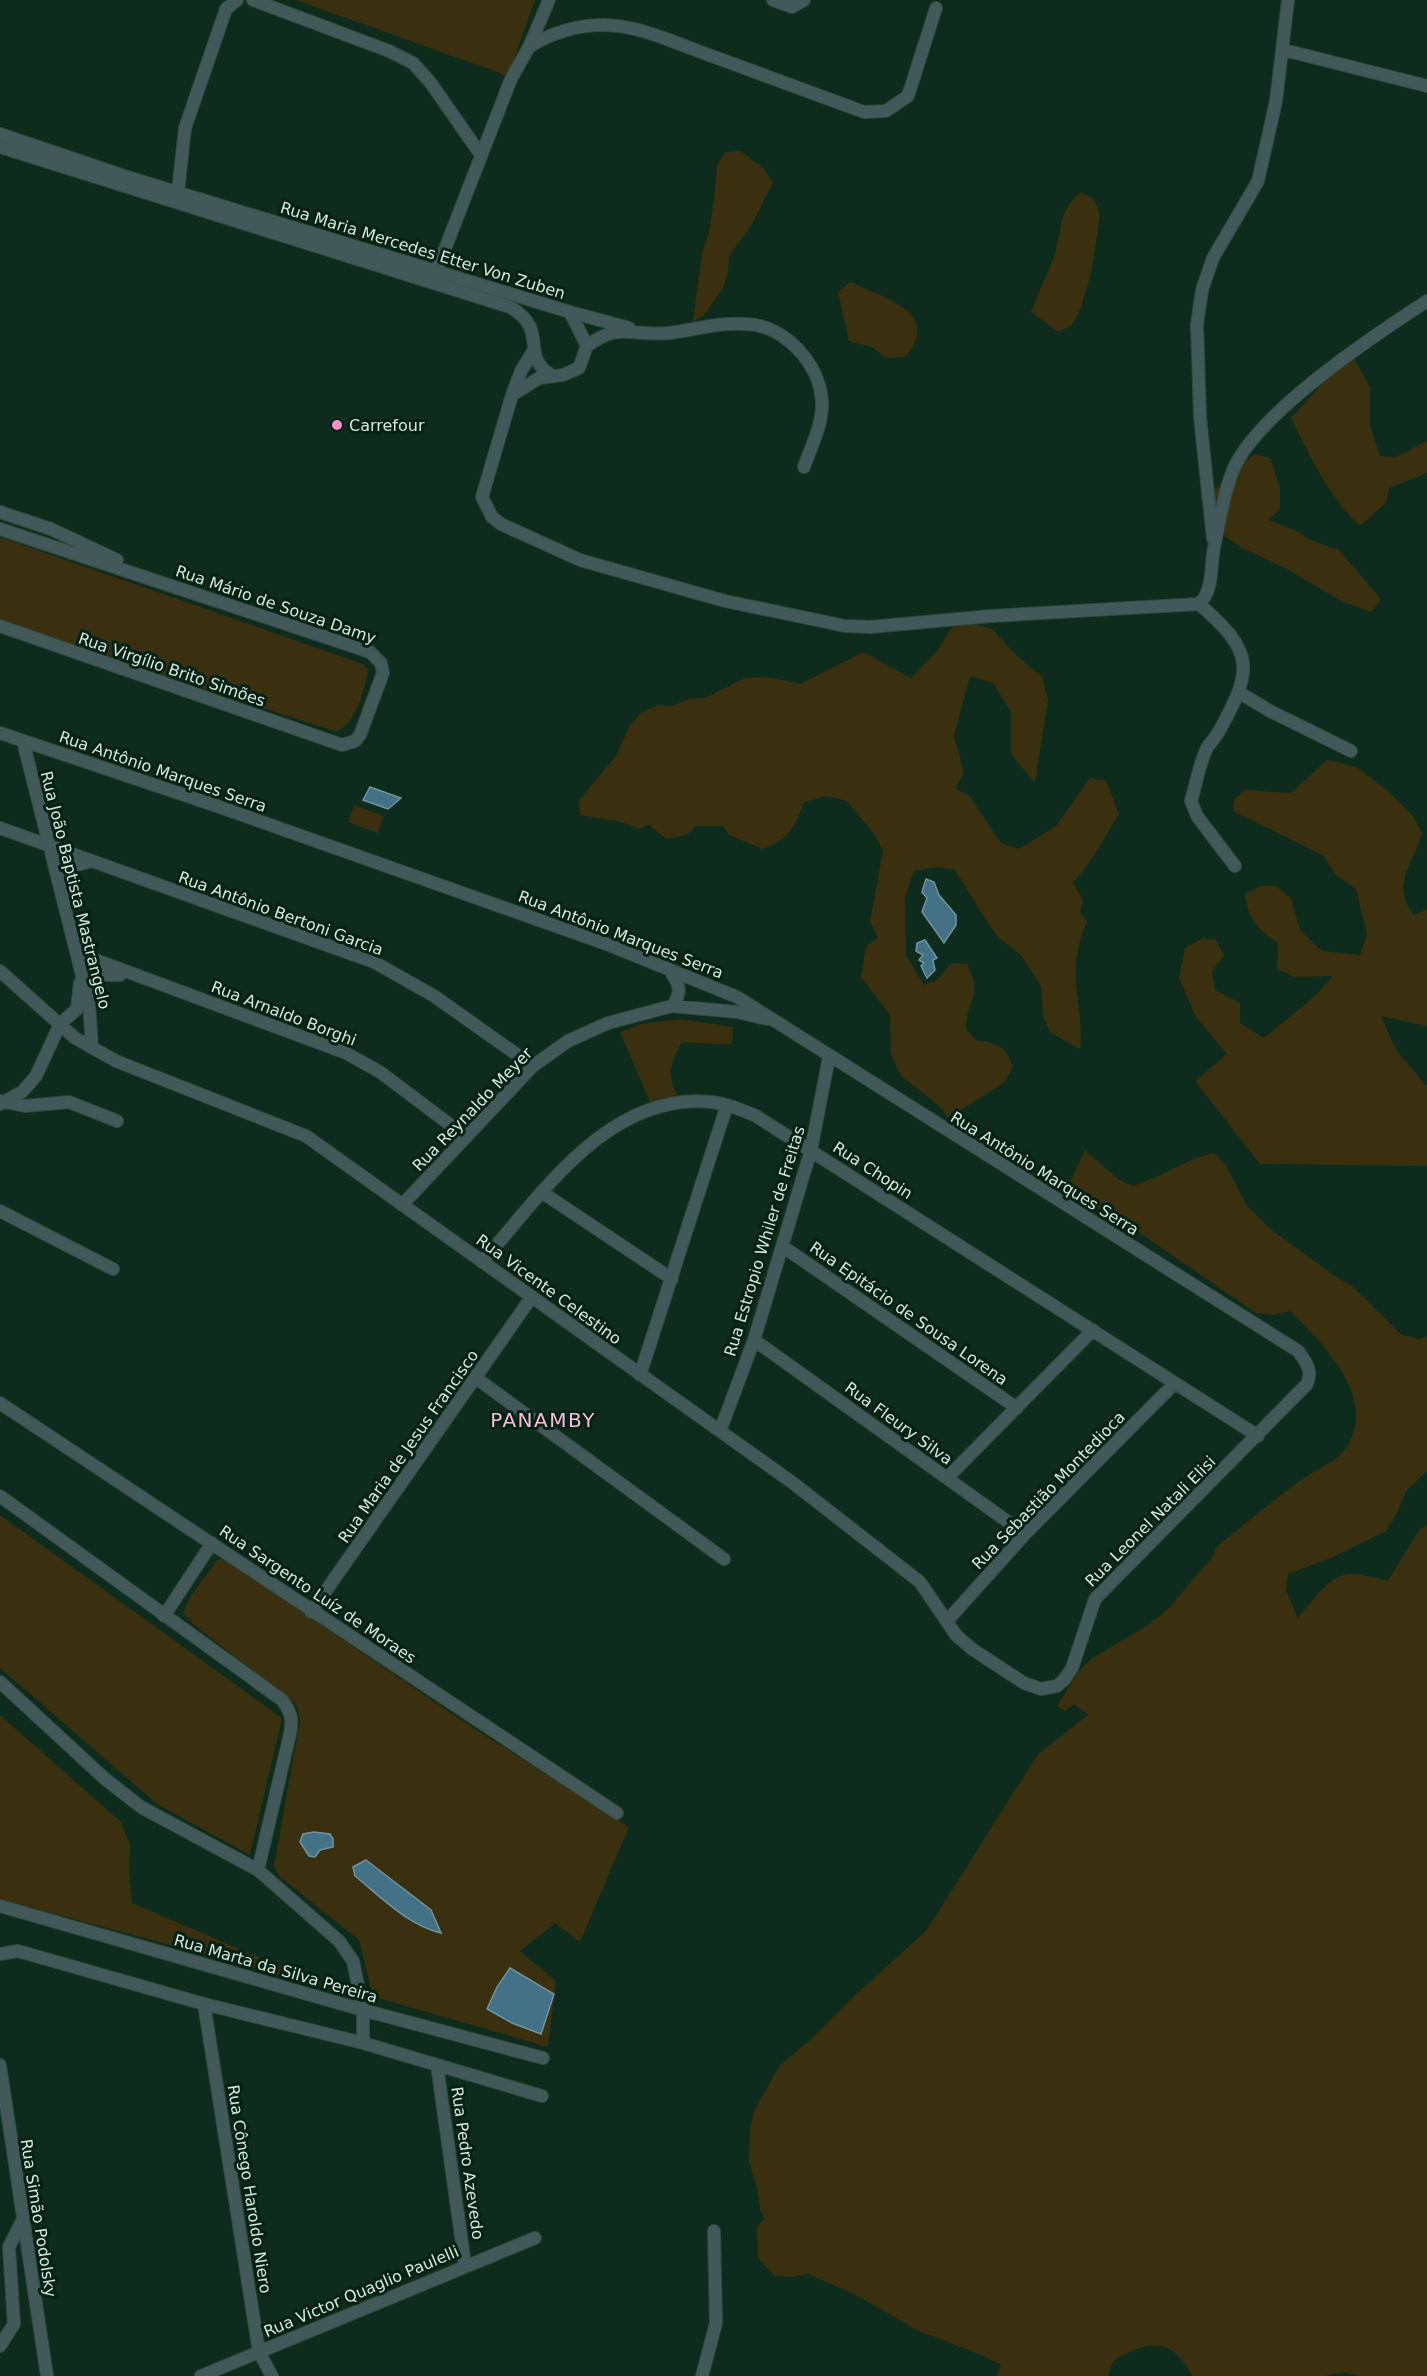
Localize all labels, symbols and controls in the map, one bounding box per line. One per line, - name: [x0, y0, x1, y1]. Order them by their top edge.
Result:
- street label: Rua Maria Mercedes Etter Von Zuben: [278, 198, 568, 303]
- place label: Carrefour: [349, 416, 425, 435]
- marker: Carrefour: [330, 418, 344, 432]
- street label: Rua Mário de Souza Damy: [173, 561, 378, 648]
- street label: Rua Virgílio Brito Simões: [76, 629, 268, 710]
- street label: Rua Antônio Marques Serra: [57, 727, 269, 816]
- street label: Rua João Baptista Mastrangelo: [37, 769, 114, 1011]
- street label: Rua Antônio Bertoni Garcia: [176, 867, 386, 959]
- street label: Rua Antônio Marques Serra: [516, 887, 726, 982]
- street label: Rua Arnaldo Borghi: [209, 977, 359, 1050]
- street label: Rua Reynaldo Meyer: [409, 1043, 536, 1175]
- street label: Rua Antônio Marques Serra: [947, 1108, 1142, 1239]
- street label: Rua Estropio Whiler de Freitas: [720, 1124, 809, 1359]
- street label: Rua Chopin: [829, 1138, 916, 1203]
- street label: Rua Vicente Celestino: [472, 1230, 625, 1348]
- street label: Rua Epitácio de Sousa Lorena: [806, 1238, 1011, 1389]
- street label: Rua Maria de Jesus Francisco: [334, 1346, 483, 1546]
- street label: Rua Fleury Silva: [841, 1378, 956, 1469]
- district label: PANAMBY: [490, 1408, 596, 1432]
- street label: Rua Sebastião Montedioca: [968, 1408, 1129, 1573]
- street label: Rua Leonel Natali Elisi: [1081, 1452, 1220, 1591]
- street label: Rua Sargento Luíz de Moraes: [216, 1521, 420, 1667]
- street label: Rua Marta da Silva Pereira: [172, 1930, 380, 2007]
- street label: Rua Cônego Haroldo Niero: [224, 2083, 275, 2295]
- street label: Rua Pedro Azevedo: [447, 2085, 488, 2241]
- street label: Rua Simão Podolsky: [17, 2138, 60, 2299]
- street label: Rua Victor Quaglio Paulelli: [261, 2242, 462, 2341]

